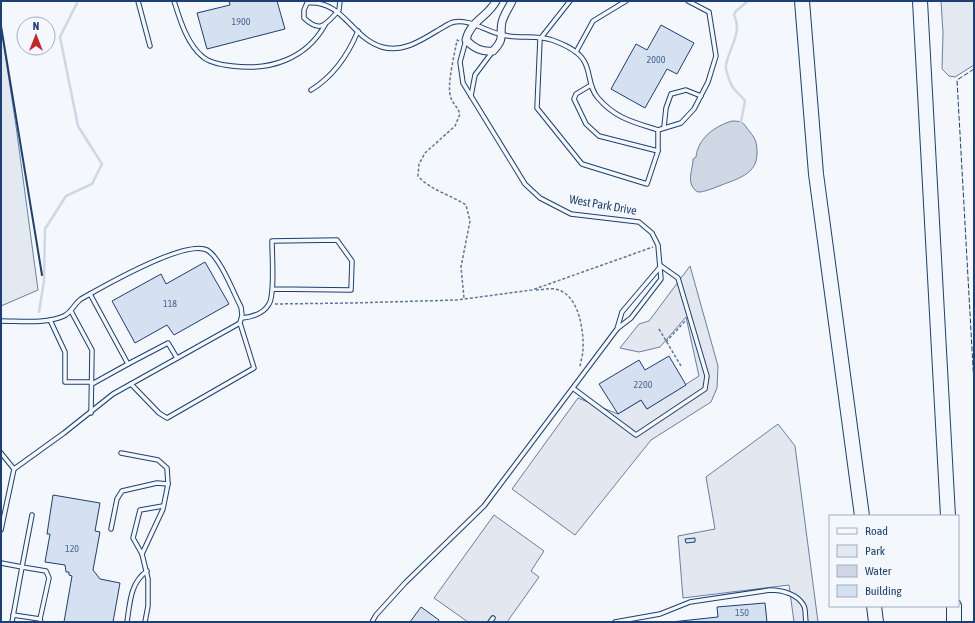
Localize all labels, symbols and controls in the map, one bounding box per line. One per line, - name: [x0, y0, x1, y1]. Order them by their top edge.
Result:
- north arrow: [16, 16, 56, 56]
- house number: 1900: [232, 16, 251, 27]
- text: N: [33, 20, 39, 32]
- house number: 2000: [647, 54, 666, 65]
- street label: West Park Drive: [568, 192, 638, 218]
- house number: 118: [163, 298, 177, 309]
- house number: 2200: [634, 379, 653, 390]
- legend: [829, 515, 959, 607]
- text: Road: [865, 524, 888, 538]
- house number: 120: [65, 543, 79, 554]
- text: Park: [865, 544, 886, 558]
- text: Water: [865, 564, 892, 578]
- text: Building: [865, 584, 903, 598]
- house number: 150: [735, 607, 749, 618]

